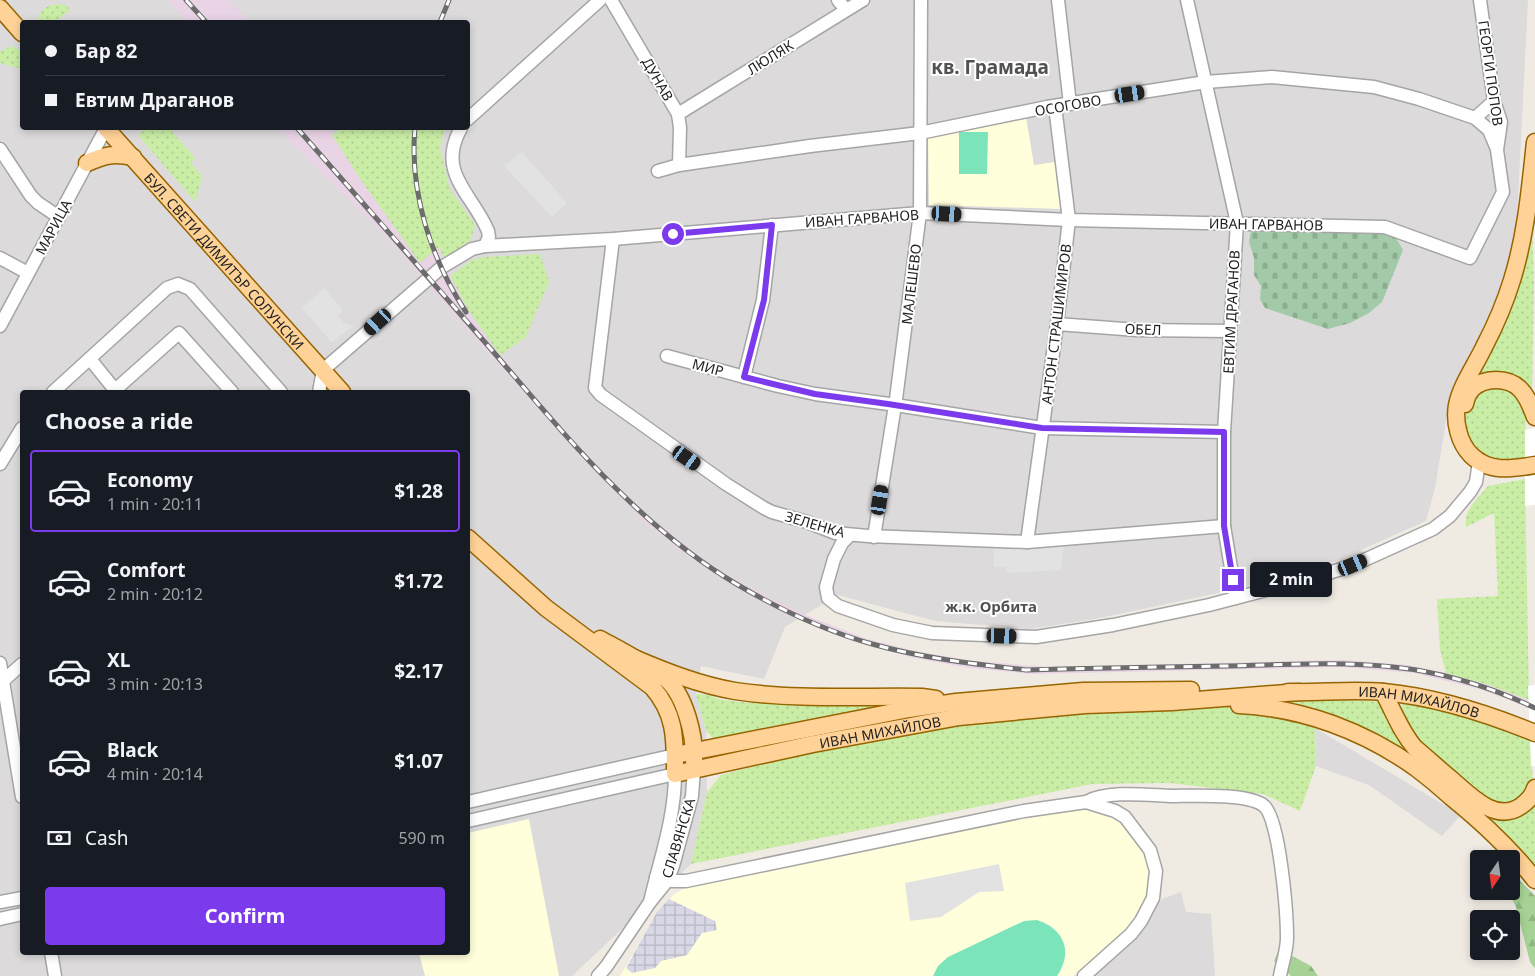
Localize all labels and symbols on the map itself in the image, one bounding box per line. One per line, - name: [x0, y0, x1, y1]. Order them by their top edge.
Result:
- street label: ГЕОРГИ ПОПОВ: [1474, 19, 1508, 127]
- street label: ЛЮЛЯК: [743, 35, 797, 79]
- street label: ДУНАВ: [638, 54, 678, 104]
- district label: кв. Грамада: [931, 54, 1049, 80]
- car: [1114, 84, 1145, 104]
- street label: ОСОГОВО: [1033, 90, 1103, 120]
- street label: БУЛ. СВЕТИ ДИМИТЪР СОЛУНСКИ: [140, 168, 309, 353]
- street label: МАРИЦА: [31, 196, 75, 258]
- street label: ИВАН ГАРВАНОВ: [804, 205, 920, 231]
- car: [931, 206, 962, 222]
- street label: ИВАН ГАРВАНОВ: [1209, 214, 1323, 234]
- route start: [662, 223, 684, 245]
- street label: МАЛЕШЕВО: [897, 243, 925, 325]
- street label: АНТОН СТРАШИМИРОВ: [1037, 243, 1075, 405]
- street label: ЕВТИМ ДРАГАНОВ: [1218, 250, 1244, 374]
- car: [361, 306, 394, 338]
- street label: ОБЕЛ: [1124, 319, 1162, 339]
- street label: МИР: [690, 354, 726, 380]
- car: [670, 443, 703, 473]
- car: [870, 484, 889, 516]
- street label: ЗЕЛЕНКА: [783, 506, 847, 542]
- car: [1336, 552, 1369, 578]
- callout: 2 min: [1250, 562, 1333, 598]
- route end: [1222, 569, 1244, 591]
- district label: ж.к. Орбита: [945, 596, 1037, 616]
- car: [986, 628, 1017, 644]
- street label: ИВАН МИХАЙЛОВ: [1358, 681, 1482, 722]
- street label: ИВАН МИХАЙЛОВ: [818, 711, 942, 752]
- street label: СЛАВЯНСКА: [657, 796, 699, 880]
- north arrow: [1470, 850, 1520, 900]

